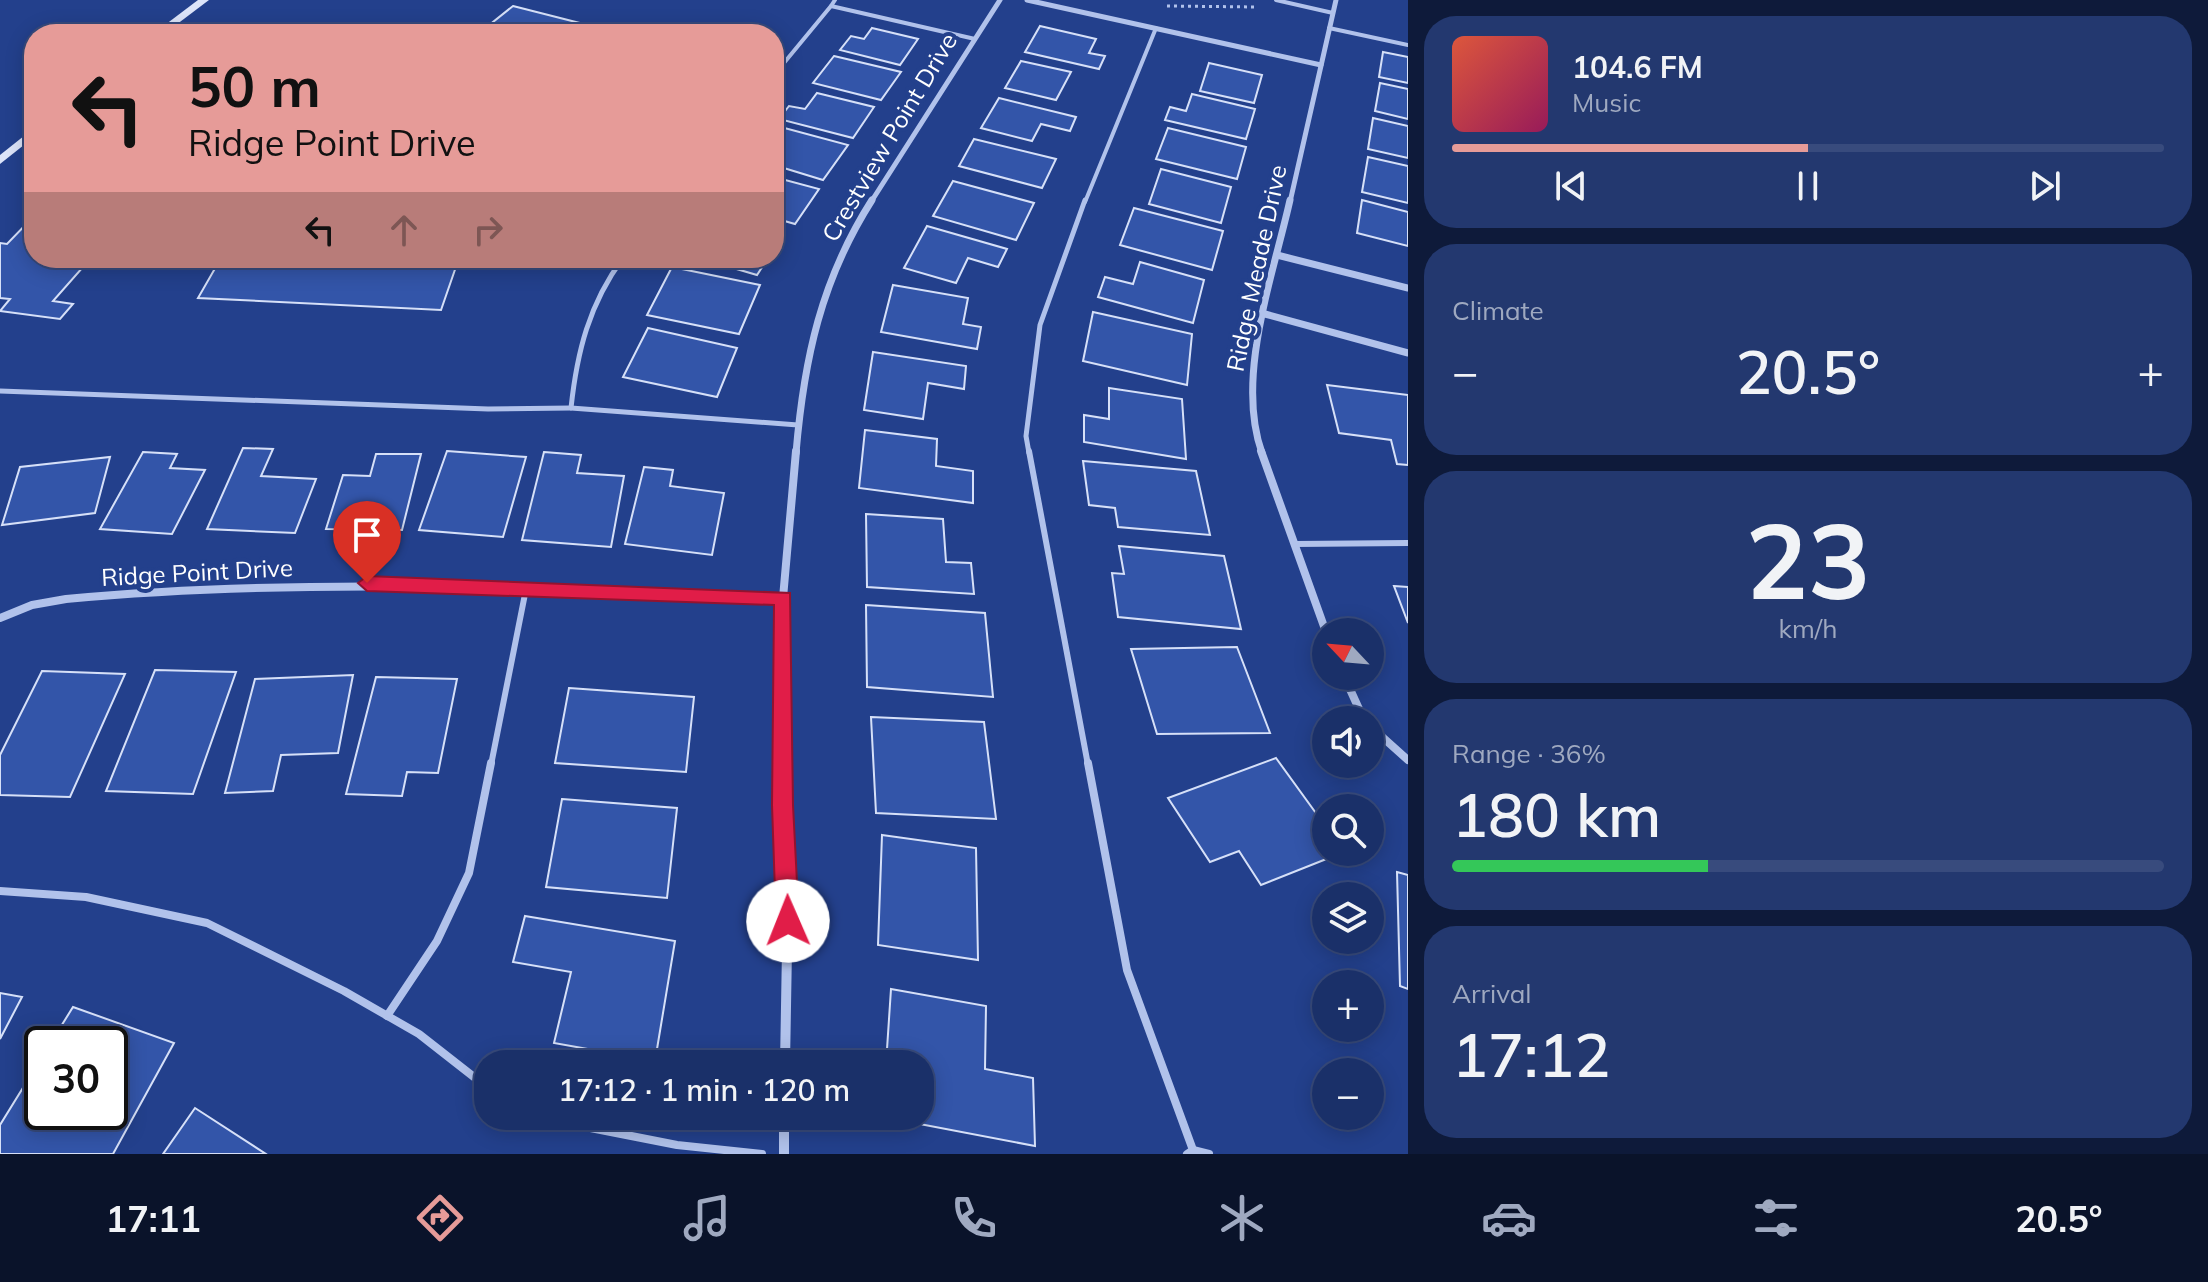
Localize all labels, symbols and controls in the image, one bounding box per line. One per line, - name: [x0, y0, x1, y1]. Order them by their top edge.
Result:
- street label: Crestview Point Drive: [815, 27, 963, 247]
- text: 104.6 FM: [1572, 48, 1703, 86]
- text: 50 m: [188, 51, 321, 121]
- icon: left: [56, 56, 160, 160]
- text: Music: [1572, 86, 1641, 119]
- text: Ridge Point Drive: [188, 120, 476, 165]
- street label: Ridge Meade Drive: [1219, 162, 1293, 374]
- icon: previous: [1549, 164, 1593, 208]
- icon: pause: [1786, 164, 1830, 208]
- icon: next: [2023, 164, 2067, 208]
- icon: left: [298, 208, 342, 252]
- icon: ahead: [382, 208, 426, 252]
- icon: right: [466, 208, 510, 252]
- text: Climate: [1452, 294, 1544, 327]
- text: 20.5°: [1736, 334, 1880, 409]
- text: −: [1452, 344, 1478, 399]
- text: +: [2138, 344, 2164, 399]
- text: 23: [1746, 494, 1870, 625]
- pin: [333, 501, 401, 583]
- icon: arrive: [345, 513, 389, 557]
- street label: Ridge Point Drive: [100, 552, 294, 592]
- text: km/h: [1779, 612, 1837, 645]
- north arrow: [1312, 618, 1384, 690]
- map controls: [1312, 618, 1384, 1130]
- button: sound: [1312, 706, 1384, 778]
- text: Range · 36%: [1452, 737, 1606, 770]
- text: 180 km: [1452, 777, 1661, 852]
- button: search: [1312, 794, 1384, 866]
- position arrow: [746, 879, 830, 963]
- button: layers: [1312, 882, 1384, 954]
- button: +: [1312, 970, 1384, 1042]
- text: Arrival: [1452, 977, 1532, 1010]
- text: 17:12: [1452, 1017, 1610, 1092]
- speed limit sign: 30: [24, 1026, 128, 1130]
- button: −: [1312, 1058, 1384, 1130]
- text: 17:12 · 1 min · 120 m: [558, 1071, 850, 1109]
- icon: directions: [412, 1190, 468, 1246]
- icon: music: [679, 1190, 735, 1246]
- icon: phone: [946, 1190, 1002, 1246]
- icon: climate: [1214, 1190, 1270, 1246]
- icon: car: [1481, 1190, 1537, 1246]
- icon: filters: [1748, 1190, 1804, 1246]
- text: 17:11: [106, 1196, 201, 1241]
- text: 20.5°: [2015, 1196, 2102, 1241]

